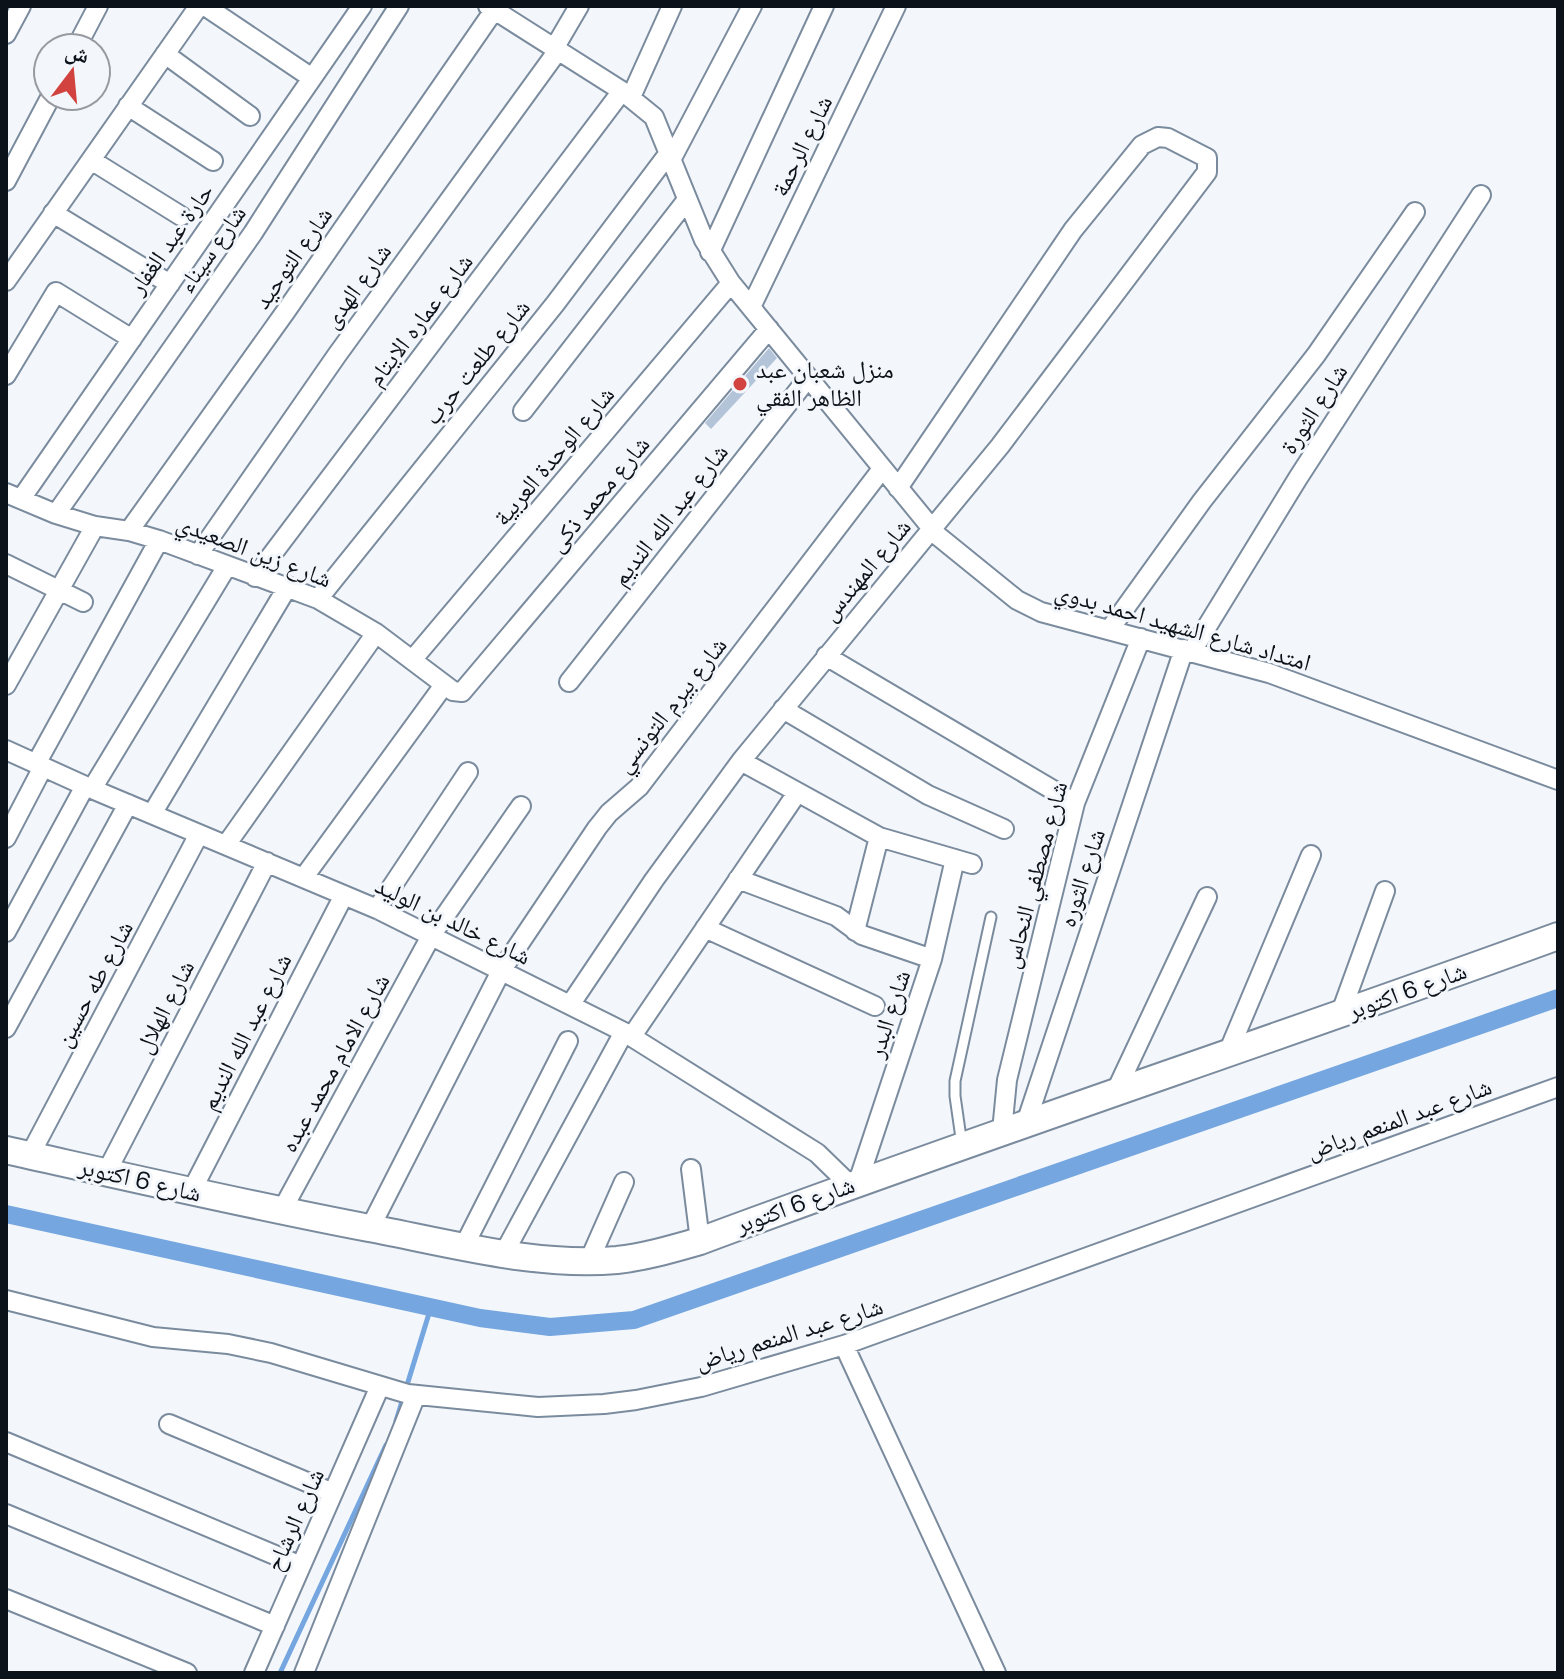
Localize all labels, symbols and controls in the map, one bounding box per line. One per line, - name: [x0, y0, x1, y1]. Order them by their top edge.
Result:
- north arrow: [32, 32, 112, 112]
- text: ش: [62, 36, 93, 69]
- street label: شارع الرحمة: [764, 90, 839, 201]
- street label: حارة عبد الغفار: [120, 177, 220, 301]
- street label: شارع سيناء: [170, 199, 253, 298]
- street label: شارع التوحيد: [246, 201, 339, 315]
- street label: شارع الهدى: [315, 237, 398, 334]
- street label: شارع عماره الايتام: [360, 247, 480, 393]
- street label: شارع طلعت حرب: [417, 293, 537, 431]
- place label: منزل شعبان عبد الظاهر الفقي: [756, 354, 894, 417]
- street label: شارع الثورة: [1273, 358, 1354, 460]
- marker: منزل شعبان عبد الظاهر الفقي: [731, 375, 749, 393]
- street label: شارع الوحدة العربية: [486, 379, 621, 532]
- street label: شارع محمد ذكى: [541, 429, 656, 558]
- street label: شارع عبد الله النديم: [604, 437, 736, 593]
- street label: شارع زين الصعيدي: [171, 507, 336, 598]
- street label: شارع المهندس: [814, 512, 917, 627]
- street label: امتداد شارع الشهيد احمد بدوي: [1050, 575, 1315, 682]
- street label: شارع بيرم التونسي: [608, 630, 737, 781]
- street label: شارع مصطفي النحاس: [995, 778, 1078, 973]
- street label: شارع الثوره: [1051, 825, 1112, 931]
- street label: شارع خالد بن الوليد: [370, 869, 536, 972]
- street label: شارع طه حسين: [47, 915, 140, 1052]
- street label: شارع عبد الله النديم: [193, 948, 299, 1116]
- street label: شارع الهلال: [128, 955, 201, 1059]
- street label: شارع 6 اكتوبر: [1342, 955, 1471, 1027]
- street label: شارع البدر: [860, 966, 917, 1063]
- street label: شارع الامام محمد عبده: [273, 968, 397, 1158]
- street label: شارع عبد المنعم رياض: [1302, 1071, 1496, 1167]
- street label: شارع 6 اكتوبر: [75, 1150, 204, 1209]
- street label: شارع 6 اكتوبر: [730, 1169, 859, 1241]
- street label: شارع عبد المنعم رياض: [691, 1290, 887, 1378]
- street label: شارع الرشاح: [258, 1464, 331, 1576]

